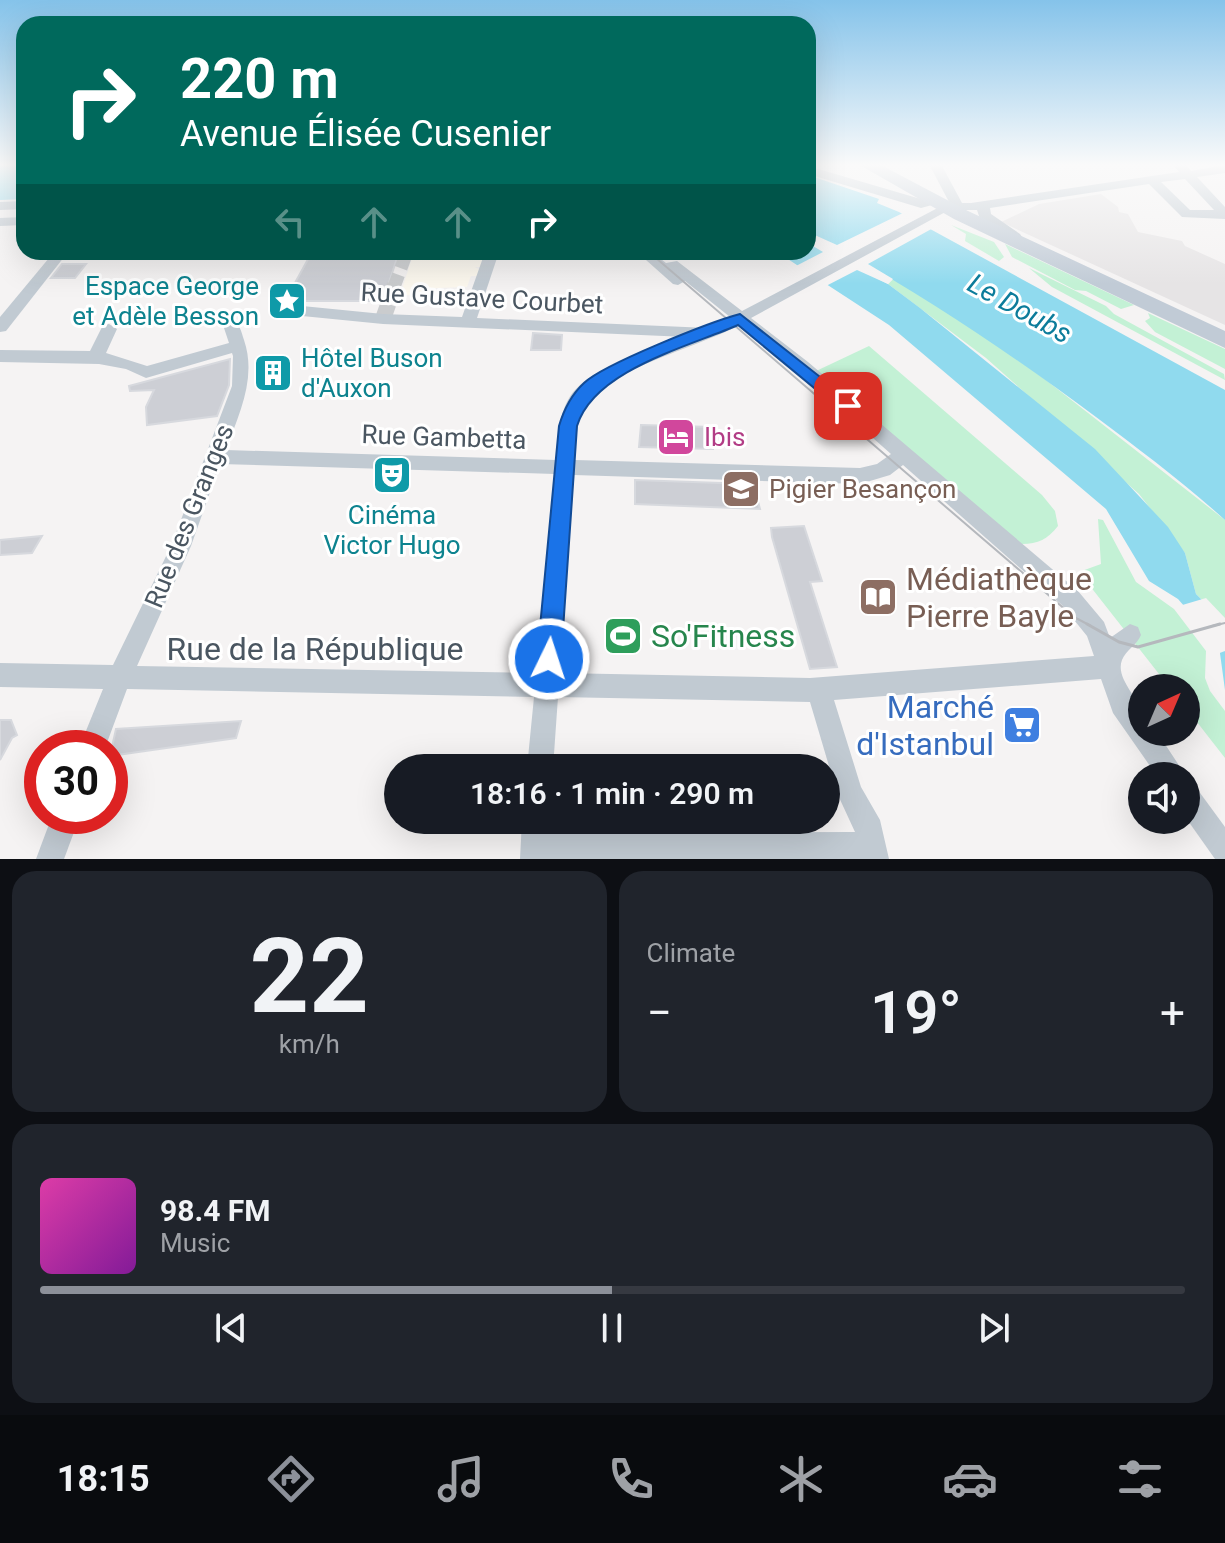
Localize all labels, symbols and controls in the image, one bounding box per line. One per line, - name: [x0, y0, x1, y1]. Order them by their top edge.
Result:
- text: 220 m: [180, 46, 339, 112]
- icon: right: [48, 48, 152, 152]
- text: Avenue Élisée Cusenier: [180, 113, 551, 155]
- icon: left: [268, 200, 312, 244]
- icon: ahead: [352, 200, 396, 244]
- icon: ahead: [436, 200, 480, 244]
- icon: right: [520, 200, 564, 244]
- water label: Le Doubs: [962, 267, 1077, 350]
- place label: Espace George et Adèle Besson: [72, 271, 259, 331]
- street label: Rue Gustave Courbet: [360, 277, 604, 319]
- place icon: Espace George et Adèle Besson: [266, 280, 308, 322]
- place label: Hôtel Buson d'Auxon: [301, 343, 443, 403]
- building icon: Hôtel Buson d'Auxon: [252, 352, 294, 394]
- pin: [814, 372, 882, 440]
- icon: arrive: [826, 384, 870, 428]
- hotel icon: Ibis: [655, 416, 697, 458]
- street label: Rue Gambetta: [361, 419, 527, 455]
- street label: Rue des Granges: [139, 420, 239, 612]
- place label: Ibis: [704, 422, 745, 452]
- theatre icon: Cinéma Victor Hugo: [371, 454, 413, 496]
- school or university icon: Pigier Besançon: [720, 468, 762, 510]
- place label: Pigier Besançon: [769, 474, 956, 504]
- place label: Cinéma Victor Hugo: [323, 500, 461, 560]
- place label: Médiathèque Pierre Bayle: [906, 560, 1092, 635]
- library icon: Médiathèque Pierre Bayle: [857, 576, 899, 618]
- sports icon: So'Fitness: [602, 615, 644, 657]
- position arrow: [507, 617, 591, 701]
- place label: So'Fitness: [651, 617, 795, 655]
- street label: Rue de la République: [167, 630, 463, 668]
- north arrow: [1128, 674, 1200, 746]
- map controls: [1128, 674, 1200, 834]
- place label: Marché d'Istanbul: [856, 688, 994, 763]
- supermarket icon: Marché d'Istanbul: [1001, 704, 1043, 746]
- speed limit sign: 30: [24, 730, 128, 834]
- button: sound: [1128, 762, 1200, 834]
- text: 18:16 · 1 min · 290 m: [470, 776, 754, 811]
- text: 22: [250, 916, 369, 1037]
- text: Climate: [647, 938, 735, 968]
- text: 19°: [870, 977, 962, 1048]
- text: −: [647, 987, 672, 1039]
- text: +: [1160, 987, 1185, 1039]
- text: km/h: [279, 1029, 340, 1059]
- text: 98.4 FM: [160, 1193, 271, 1228]
- text: Music: [160, 1228, 230, 1258]
- icon: previous: [209, 1306, 253, 1350]
- icon: pause: [590, 1306, 634, 1350]
- icon: next: [972, 1306, 1016, 1350]
- icon: directions: [263, 1451, 319, 1507]
- icon: music: [433, 1451, 489, 1507]
- icon: phone: [603, 1451, 659, 1507]
- icon: climate: [773, 1451, 829, 1507]
- icon: car: [942, 1451, 998, 1507]
- icon: filters: [1112, 1451, 1168, 1507]
- text: 18:15: [57, 1458, 150, 1500]

